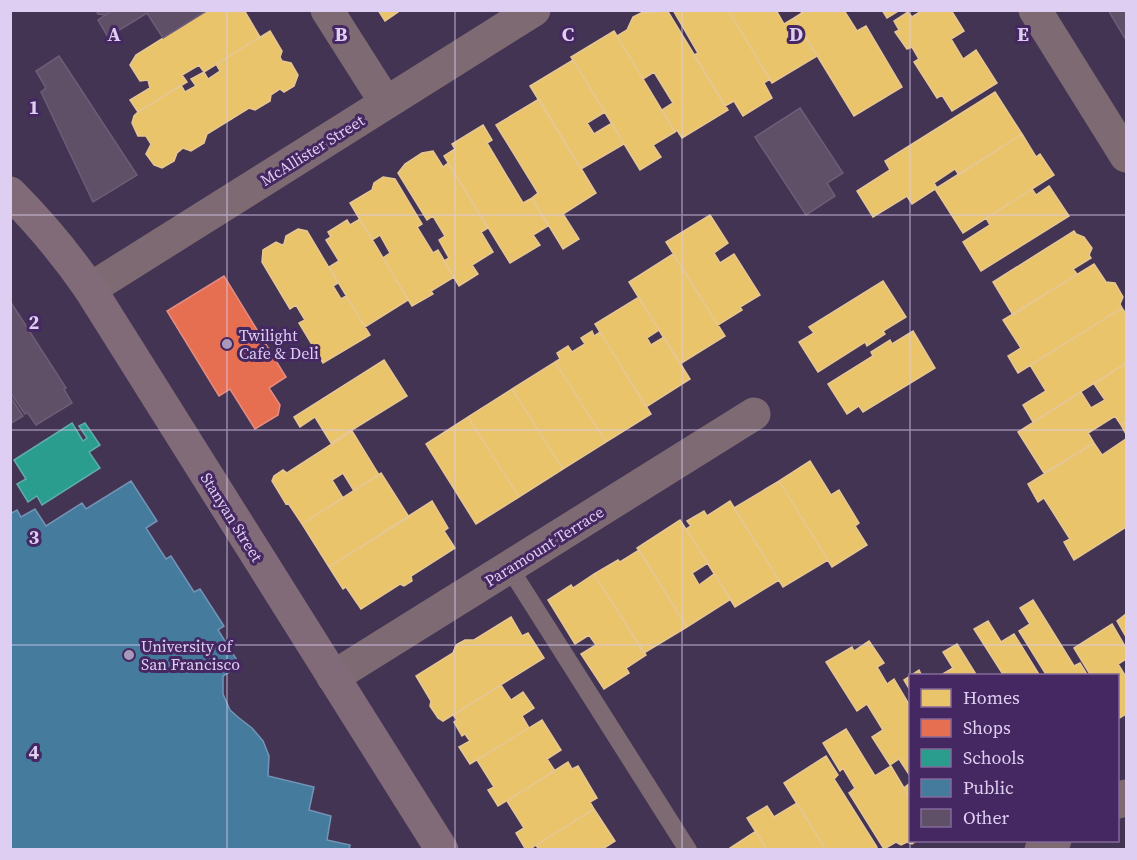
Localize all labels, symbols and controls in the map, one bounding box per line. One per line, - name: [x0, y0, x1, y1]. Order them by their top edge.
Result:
- text: A: [107, 20, 121, 48]
- text: B: [334, 20, 348, 48]
- text: C: [562, 20, 574, 48]
- text: D: [789, 20, 803, 48]
- text: E: [1017, 20, 1029, 48]
- text: 1: [29, 93, 39, 121]
- street label: McAllister Street: [256, 109, 369, 191]
- text: 2: [29, 308, 40, 336]
- place label: Twilight Cafe & Deli: [239, 324, 319, 364]
- marker: Twilight Cafe & Deli: [220, 337, 234, 351]
- street label: Stanyan Street: [196, 468, 269, 566]
- street label: Paramount Terrace: [480, 500, 608, 592]
- text: 3: [29, 523, 40, 551]
- place label: University of San Francisco: [141, 635, 240, 675]
- marker: University of San Francisco: [122, 648, 136, 662]
- legend: [909, 674, 1119, 842]
- text: Homes: [963, 685, 1020, 710]
- text: Shops: [963, 715, 1011, 740]
- text: 4: [29, 738, 40, 766]
- text: Schools: [963, 745, 1025, 770]
- text: Public: [963, 775, 1014, 800]
- text: Other: [963, 805, 1010, 830]

